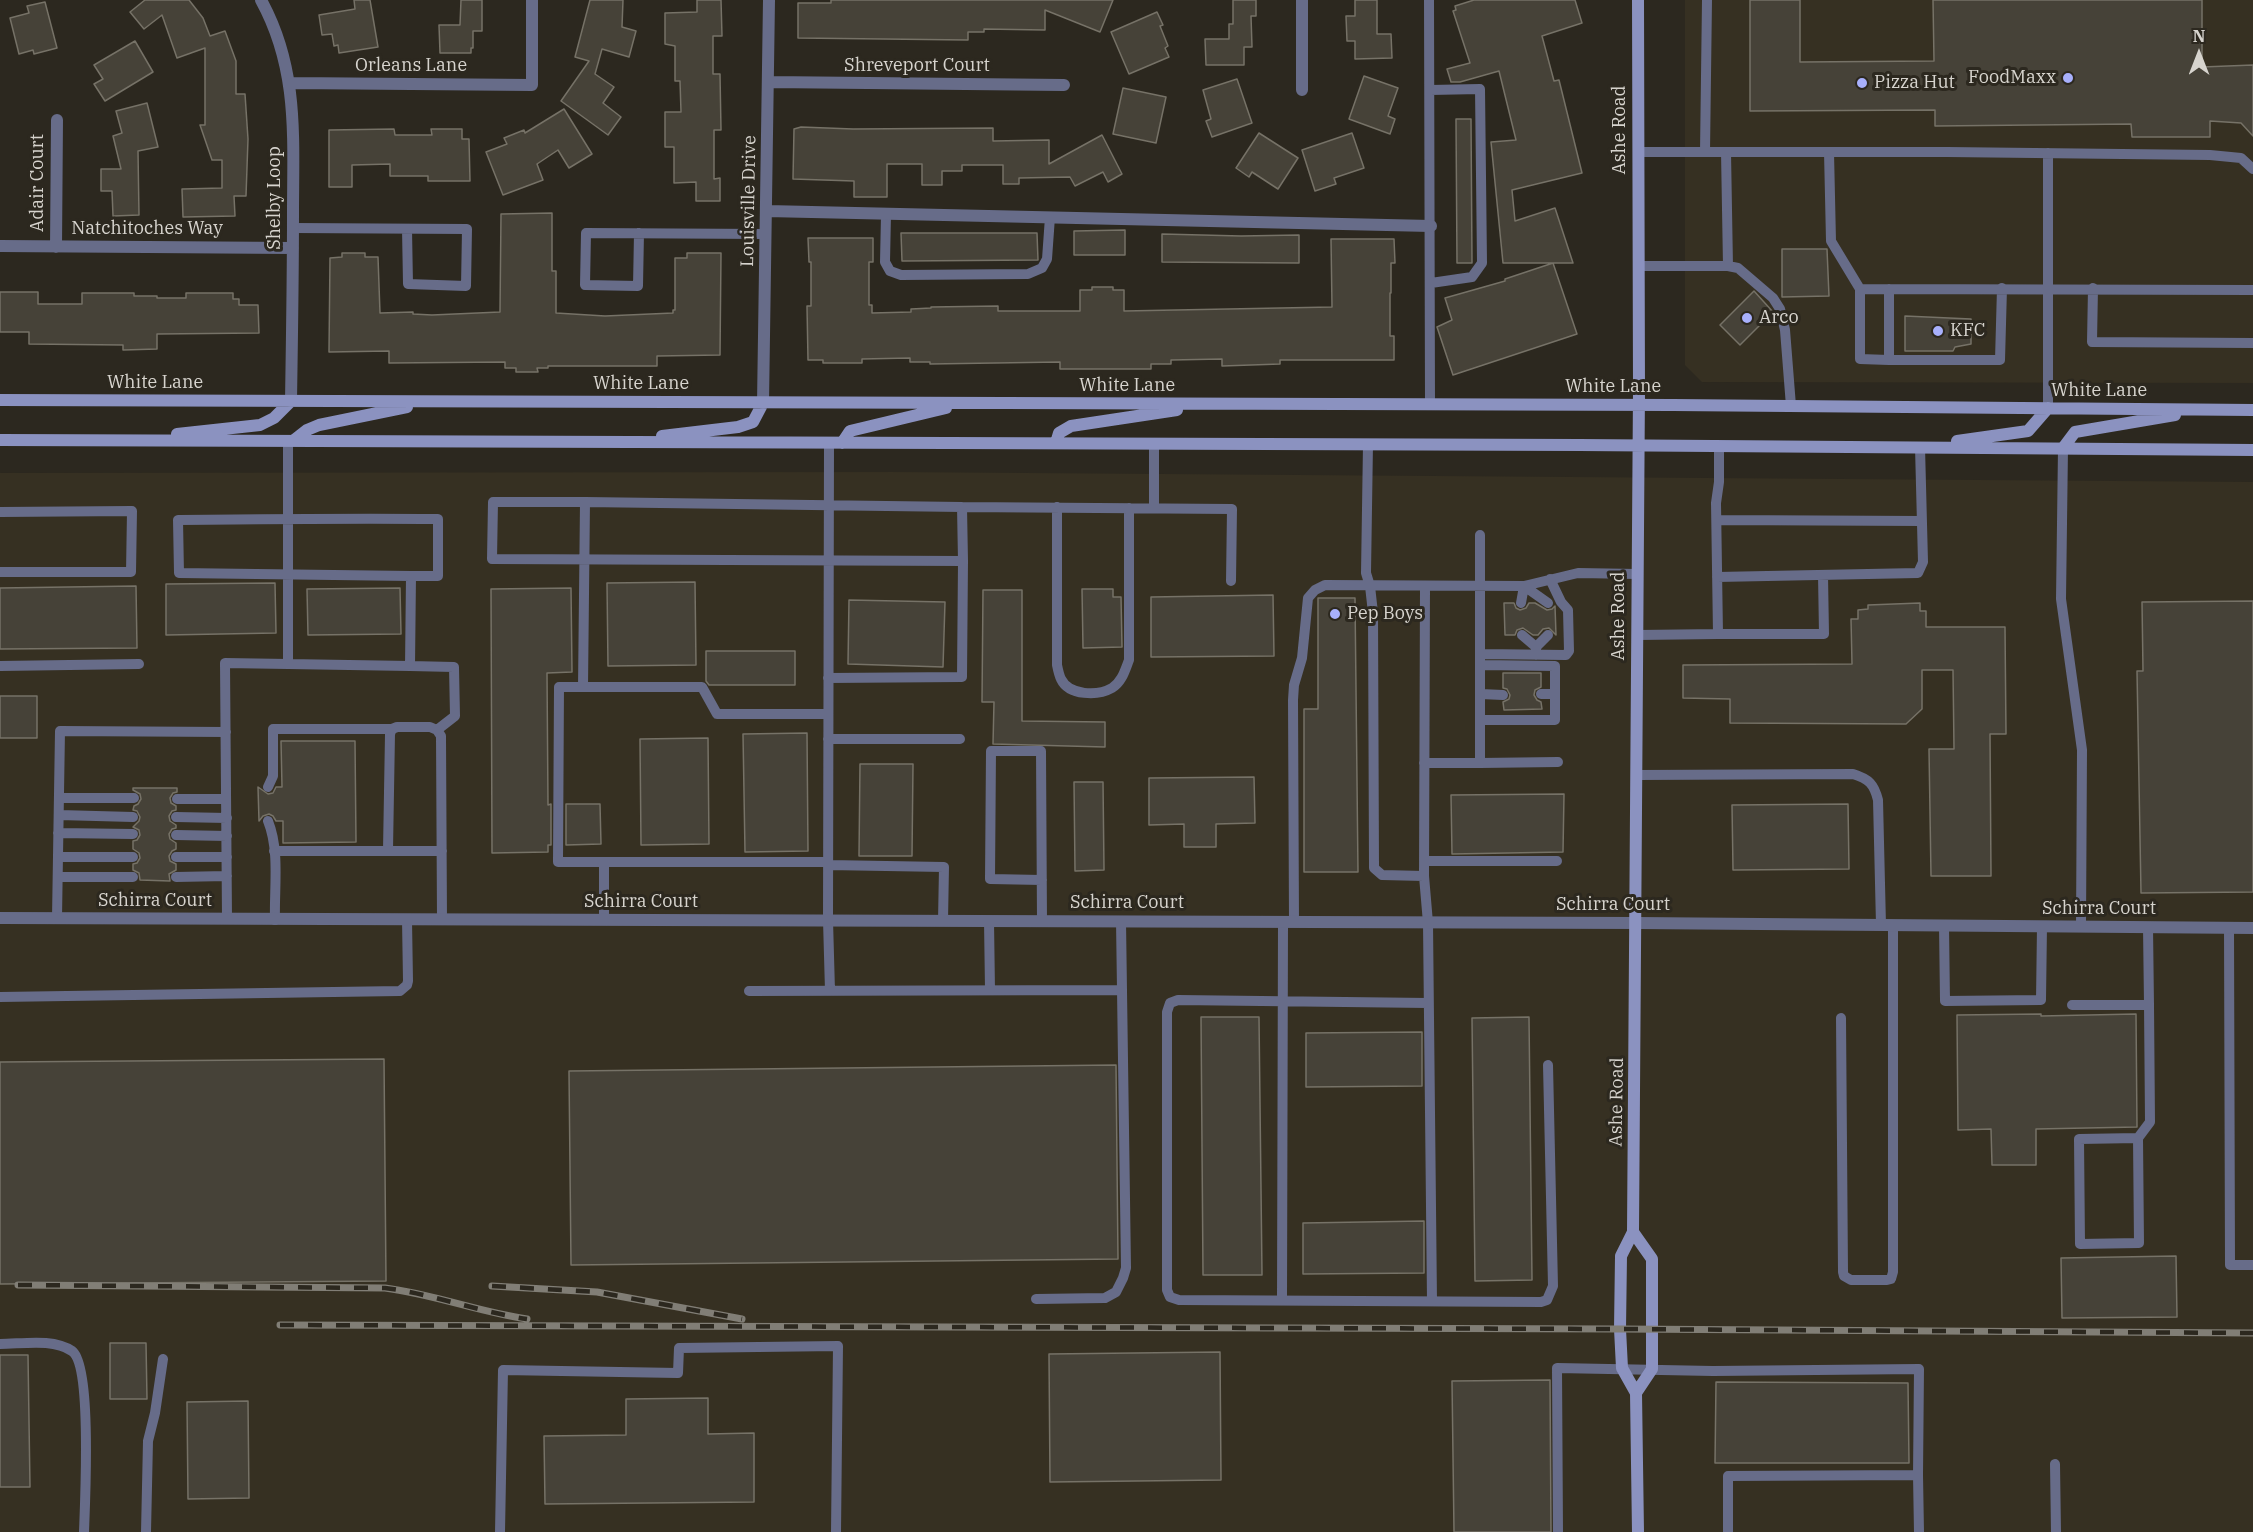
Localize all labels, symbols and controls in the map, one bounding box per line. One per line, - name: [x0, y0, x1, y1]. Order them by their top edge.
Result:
- north arrow: [2169, 24, 2229, 84]
- text: N: [2193, 26, 2205, 46]
- street label: Orleans Lane: [355, 55, 467, 77]
- street label: Shreveport Court: [844, 55, 990, 77]
- place label: FoodMaxx: [1968, 67, 2056, 89]
- marker: FoodMaxx: [2061, 71, 2075, 85]
- place label: Pizza Hut: [1874, 72, 1955, 94]
- marker: Pizza Hut: [1855, 76, 1869, 90]
- street label: Ashe Road: [1609, 85, 1631, 175]
- street label: Adair Court: [27, 134, 49, 232]
- street label: Louisville Drive: [737, 135, 761, 267]
- street label: Shelby Loop: [264, 146, 286, 250]
- street label: Natchitoches Way: [71, 218, 223, 240]
- place label: Arco: [1759, 307, 1799, 329]
- marker: Arco: [1740, 311, 1754, 325]
- place label: KFC: [1950, 320, 1985, 342]
- marker: KFC: [1931, 324, 1945, 338]
- street label: White Lane: [107, 372, 203, 394]
- street label: White Lane: [593, 373, 689, 395]
- street label: White Lane: [1079, 375, 1175, 397]
- street label: White Lane: [1565, 376, 1661, 398]
- street label: White Lane: [2051, 380, 2147, 402]
- street label: Ashe Road: [1608, 571, 1630, 661]
- place label: Pep Boys: [1347, 603, 1423, 625]
- marker: Pep Boys: [1328, 607, 1342, 621]
- street label: Schirra Court: [98, 890, 212, 912]
- street label: Schirra Court: [584, 891, 698, 913]
- street label: Schirra Court: [1070, 892, 1184, 914]
- street label: Schirra Court: [1556, 894, 1670, 916]
- street label: Schirra Court: [2042, 898, 2156, 920]
- street label: Ashe Road: [1605, 1057, 1629, 1147]

